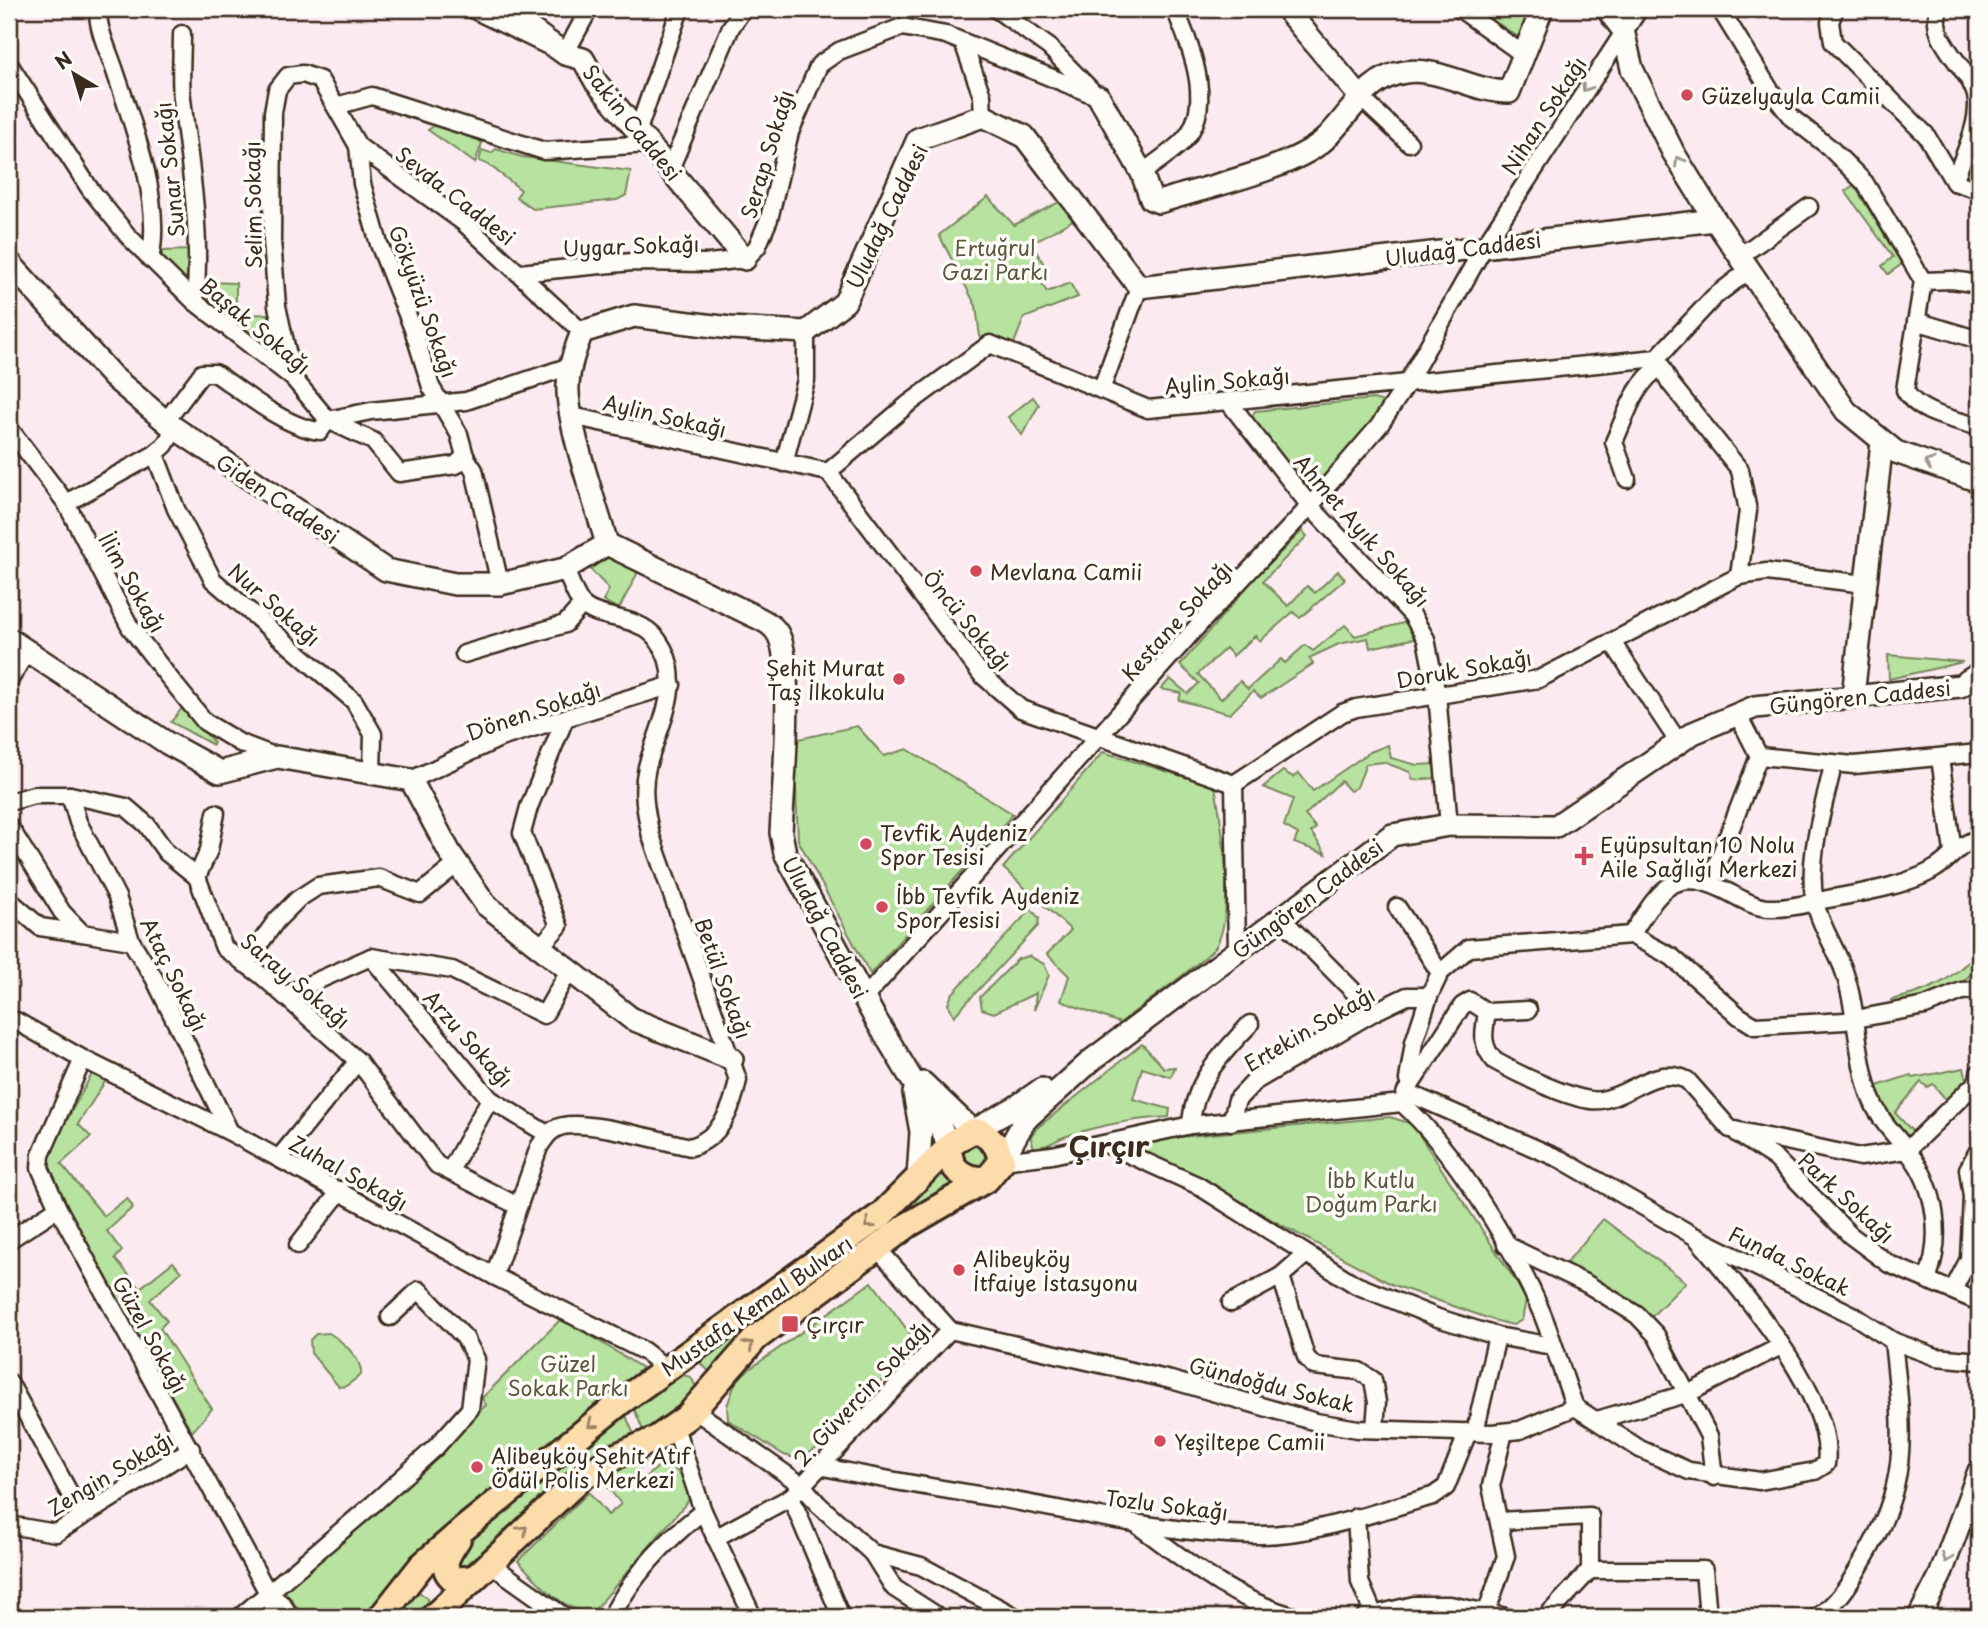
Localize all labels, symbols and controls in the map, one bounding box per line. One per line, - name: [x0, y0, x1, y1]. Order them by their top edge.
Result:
- north arrow: [38, 38, 108, 108]
- text: N: [48, 44, 77, 75]
- street label: Nihan Sokağı: [1493, 50, 1593, 180]
- street label: Sakin Caddesi: [576, 57, 690, 187]
- place label: Güzelyayla Camii: [1701, 79, 1880, 111]
- one-way arrow: [1582, 80, 1595, 93]
- street label: Serap Sokağı: [731, 86, 801, 222]
- marker: Güzelyayla Camii: [1679, 87, 1695, 103]
- street label: Sunar Sokağı: [146, 101, 192, 239]
- street label: Sevda Caddesi: [389, 138, 523, 252]
- street label: Uludağ Caddesi: [837, 138, 935, 294]
- street label: Selim Sokağı: [235, 141, 269, 269]
- one-way arrow: [1675, 156, 1688, 169]
- street label: Gökyüzü Sokağı: [382, 220, 466, 382]
- street label: Uludağ Caddesi: [1383, 223, 1543, 273]
- street label: Uygar Sokağı: [562, 227, 700, 263]
- park label: Ertuğrul Gazi Parkı: [942, 231, 1048, 287]
- street label: Başak Sokağı: [194, 269, 318, 381]
- street label: Aylin Sokağı: [1163, 359, 1291, 401]
- street label: Aylin Sokağı: [600, 385, 730, 445]
- street label: Giden Caddesi: [210, 445, 346, 551]
- street label: Ahmet Ayık Sokağı: [1287, 446, 1439, 614]
- one-way arrow: [1924, 457, 1936, 472]
- street label: İlim Sokağı: [91, 526, 175, 638]
- street label: Kestane Sokağı: [1113, 552, 1239, 688]
- street label: Nur Sokağı: [222, 555, 328, 653]
- place label: Mevlana Camii: [990, 555, 1142, 587]
- street label: Öncü Sokağı: [916, 562, 1020, 678]
- marker: Mevlana Camii: [968, 563, 984, 579]
- street label: Doruk Sokağı: [1394, 640, 1534, 696]
- place label: Şehit Murat Taş İlkokulu: [766, 651, 885, 707]
- marker: Şehit Murat Taş İlkokulu: [891, 671, 907, 687]
- street label: Güngören Caddesi: [1768, 671, 1952, 721]
- street label: Dönen Sokağı: [461, 672, 605, 748]
- place label: Tevfik Aydeniz Spor Tesisi: [880, 816, 1027, 872]
- place label: Eyüpsultan 10 Nolu Aile Sağlığı Merkezi: [1600, 828, 1797, 884]
- street label: Güngören Caddesi: [1225, 830, 1389, 966]
- marker: Tevfik Aydeniz Spor Tesisi: [858, 836, 874, 852]
- marker: Eyüpsultan 10 Nolu Aile Sağlığı Merkezi: [1574, 846, 1594, 866]
- street label: Uludağ Caddesi: [775, 850, 877, 1004]
- place label: İbb Tevfik Aydeniz Spor Tesisi: [896, 879, 1079, 935]
- marker: İbb Tevfik Aydeniz Spor Tesisi: [874, 899, 890, 915]
- street label: Ataç Sokağı: [134, 912, 216, 1036]
- street label: Betül Sokağı: [687, 913, 761, 1043]
- street label: Saray Sokağı: [234, 924, 358, 1036]
- street label: Ertekin Sokağı: [1238, 978, 1380, 1078]
- street label: Arzu Sokağı: [417, 982, 521, 1094]
- district label: Çırçır: [1068, 1124, 1150, 1167]
- street label: Zuhal Sokağı: [284, 1126, 414, 1218]
- street label: Park Sokağı: [1792, 1144, 1902, 1250]
- park label: İbb Kutlu Doğum Parkı: [1304, 1163, 1438, 1219]
- one-way arrow: [865, 1216, 877, 1229]
- street label: Funda Sokak: [1724, 1217, 1856, 1303]
- street label: Mustafa Kemal Bulvarı: [654, 1227, 858, 1383]
- place label: Alibeyköy İtfaiye İstasyonu: [973, 1242, 1138, 1298]
- marker: Alibeyköy İtfaiye İstasyonu: [951, 1262, 967, 1278]
- street label: Güzel Sokağı: [105, 1269, 197, 1399]
- place label: Çırçır: [806, 1308, 864, 1340]
- street label: 2. Güvercin Sokağı: [785, 1313, 937, 1473]
- marker: Çırçır: [780, 1314, 800, 1334]
- one-way arrow: [741, 1341, 754, 1353]
- park label: Güzel Sokak Parkı: [507, 1347, 629, 1403]
- street label: Gündoğdu Sokak: [1186, 1348, 1358, 1420]
- one-way arrow: [588, 1416, 600, 1429]
- street label: Zengin Sokağı: [41, 1423, 179, 1523]
- place label: Yeşiltepe Camii: [1174, 1425, 1325, 1457]
- marker: Yeşiltepe Camii: [1152, 1433, 1168, 1449]
- place label: Alibeyköy Şehit Atıf Ödül Polis Merkezi: [491, 1439, 692, 1495]
- marker: Alibeyköy Şehit Atıf Ödül Polis Merkezi: [469, 1459, 485, 1475]
- street label: Tozlu Sokağı: [1104, 1481, 1230, 1527]
- one-way arrow: [515, 1526, 528, 1538]
- one-way arrow: [1941, 1551, 1955, 1563]

